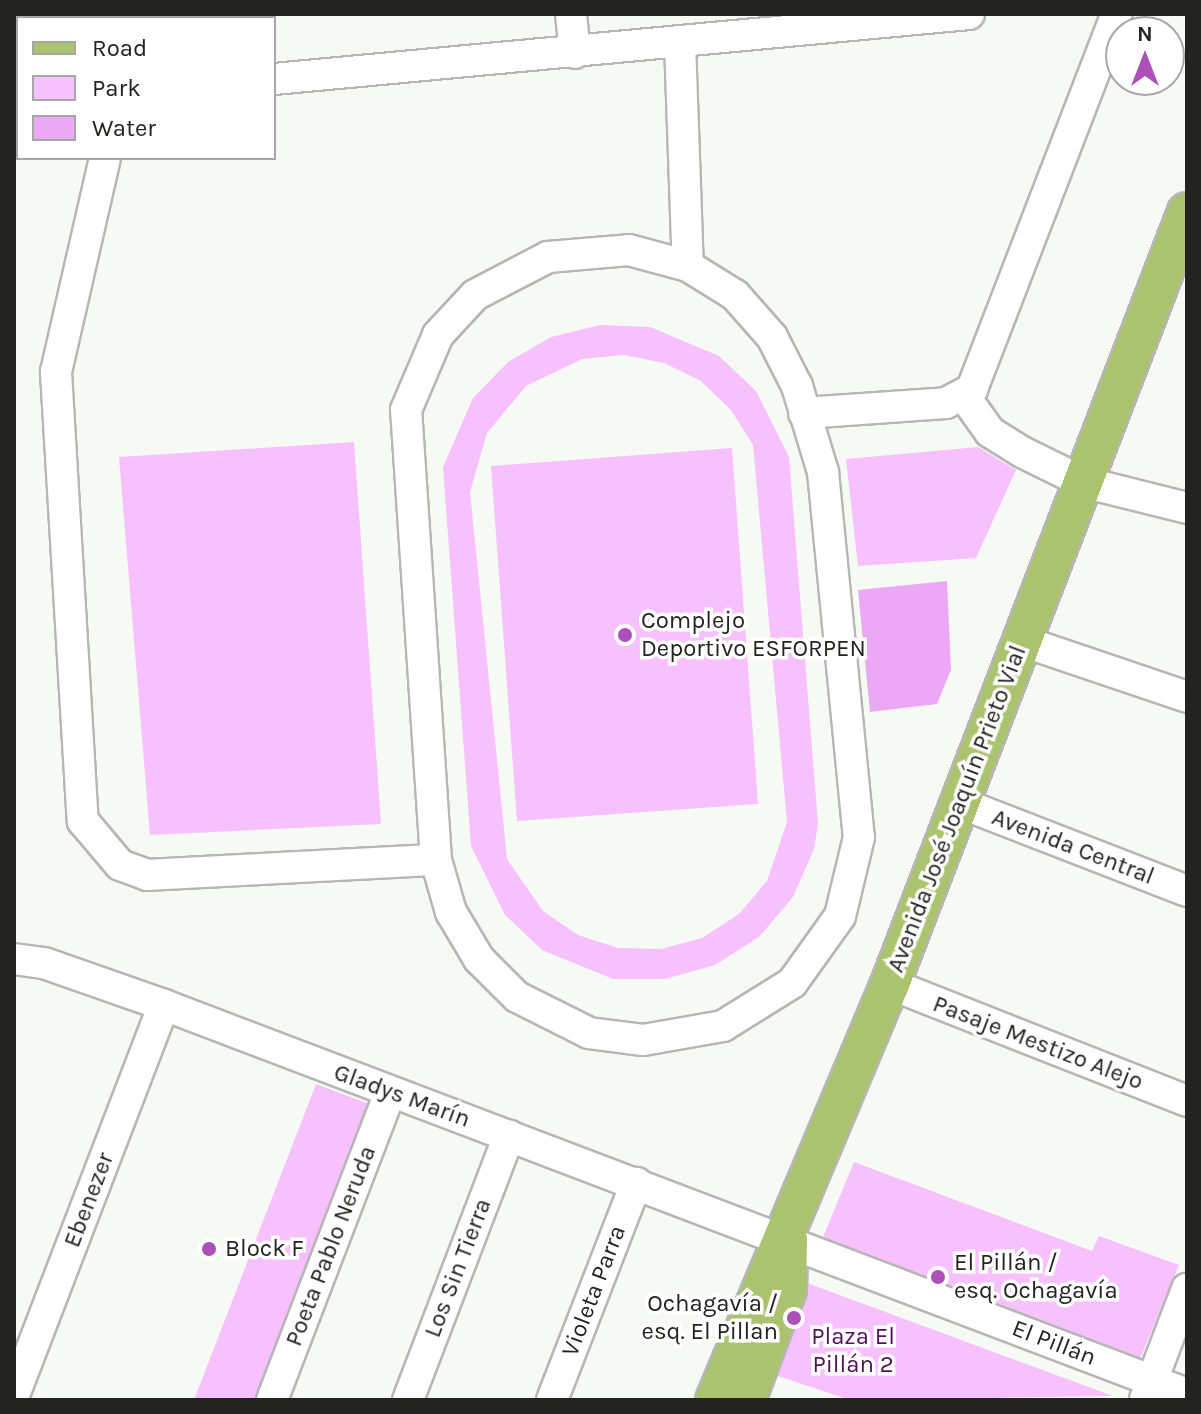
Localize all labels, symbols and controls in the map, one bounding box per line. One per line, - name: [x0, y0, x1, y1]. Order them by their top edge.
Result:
- legend: [16, 16, 276, 160]
- north arrow: [1105, 16, 1185, 96]
- text: N: [1137, 21, 1153, 47]
- text: Road: [92, 34, 147, 62]
- text: Park: [92, 74, 141, 102]
- text: Water: [92, 114, 156, 142]
- place label: Complejo Deportivo ESFORPEN: [641, 607, 866, 663]
- marker: Complejo Deportivo ESFORPEN: [616, 626, 634, 644]
- street label: Avenida José Joaquín Prieto Vial: [881, 642, 1033, 976]
- street label: Avenida Central: [988, 803, 1158, 891]
- street label: Pasaje Mestizo Alejo: [929, 990, 1147, 1096]
- street label: Gladys Marín: [330, 1058, 474, 1134]
- street label: Poeta Pablo Neruda: [280, 1142, 382, 1350]
- street label: Ebenezer: [58, 1149, 120, 1251]
- street label: Los Sin Tierra: [418, 1194, 498, 1342]
- street label: Violeta Parra: [556, 1222, 632, 1360]
- place label: Block F: [225, 1235, 304, 1263]
- marker: Block F: [200, 1240, 218, 1258]
- place label: El Pillán / esq. Ochagavía: [954, 1249, 1118, 1305]
- marker: El Pillán / esq. Ochagavía: [929, 1268, 947, 1286]
- place label: Ochagavía / esq. El Pillan: [642, 1290, 778, 1346]
- marker: Ochagavía / esq. El Pillan: [785, 1309, 803, 1327]
- street label: El Pillán: [1008, 1314, 1100, 1372]
- park label: Plaza El Pillán 2: [811, 1323, 895, 1379]

